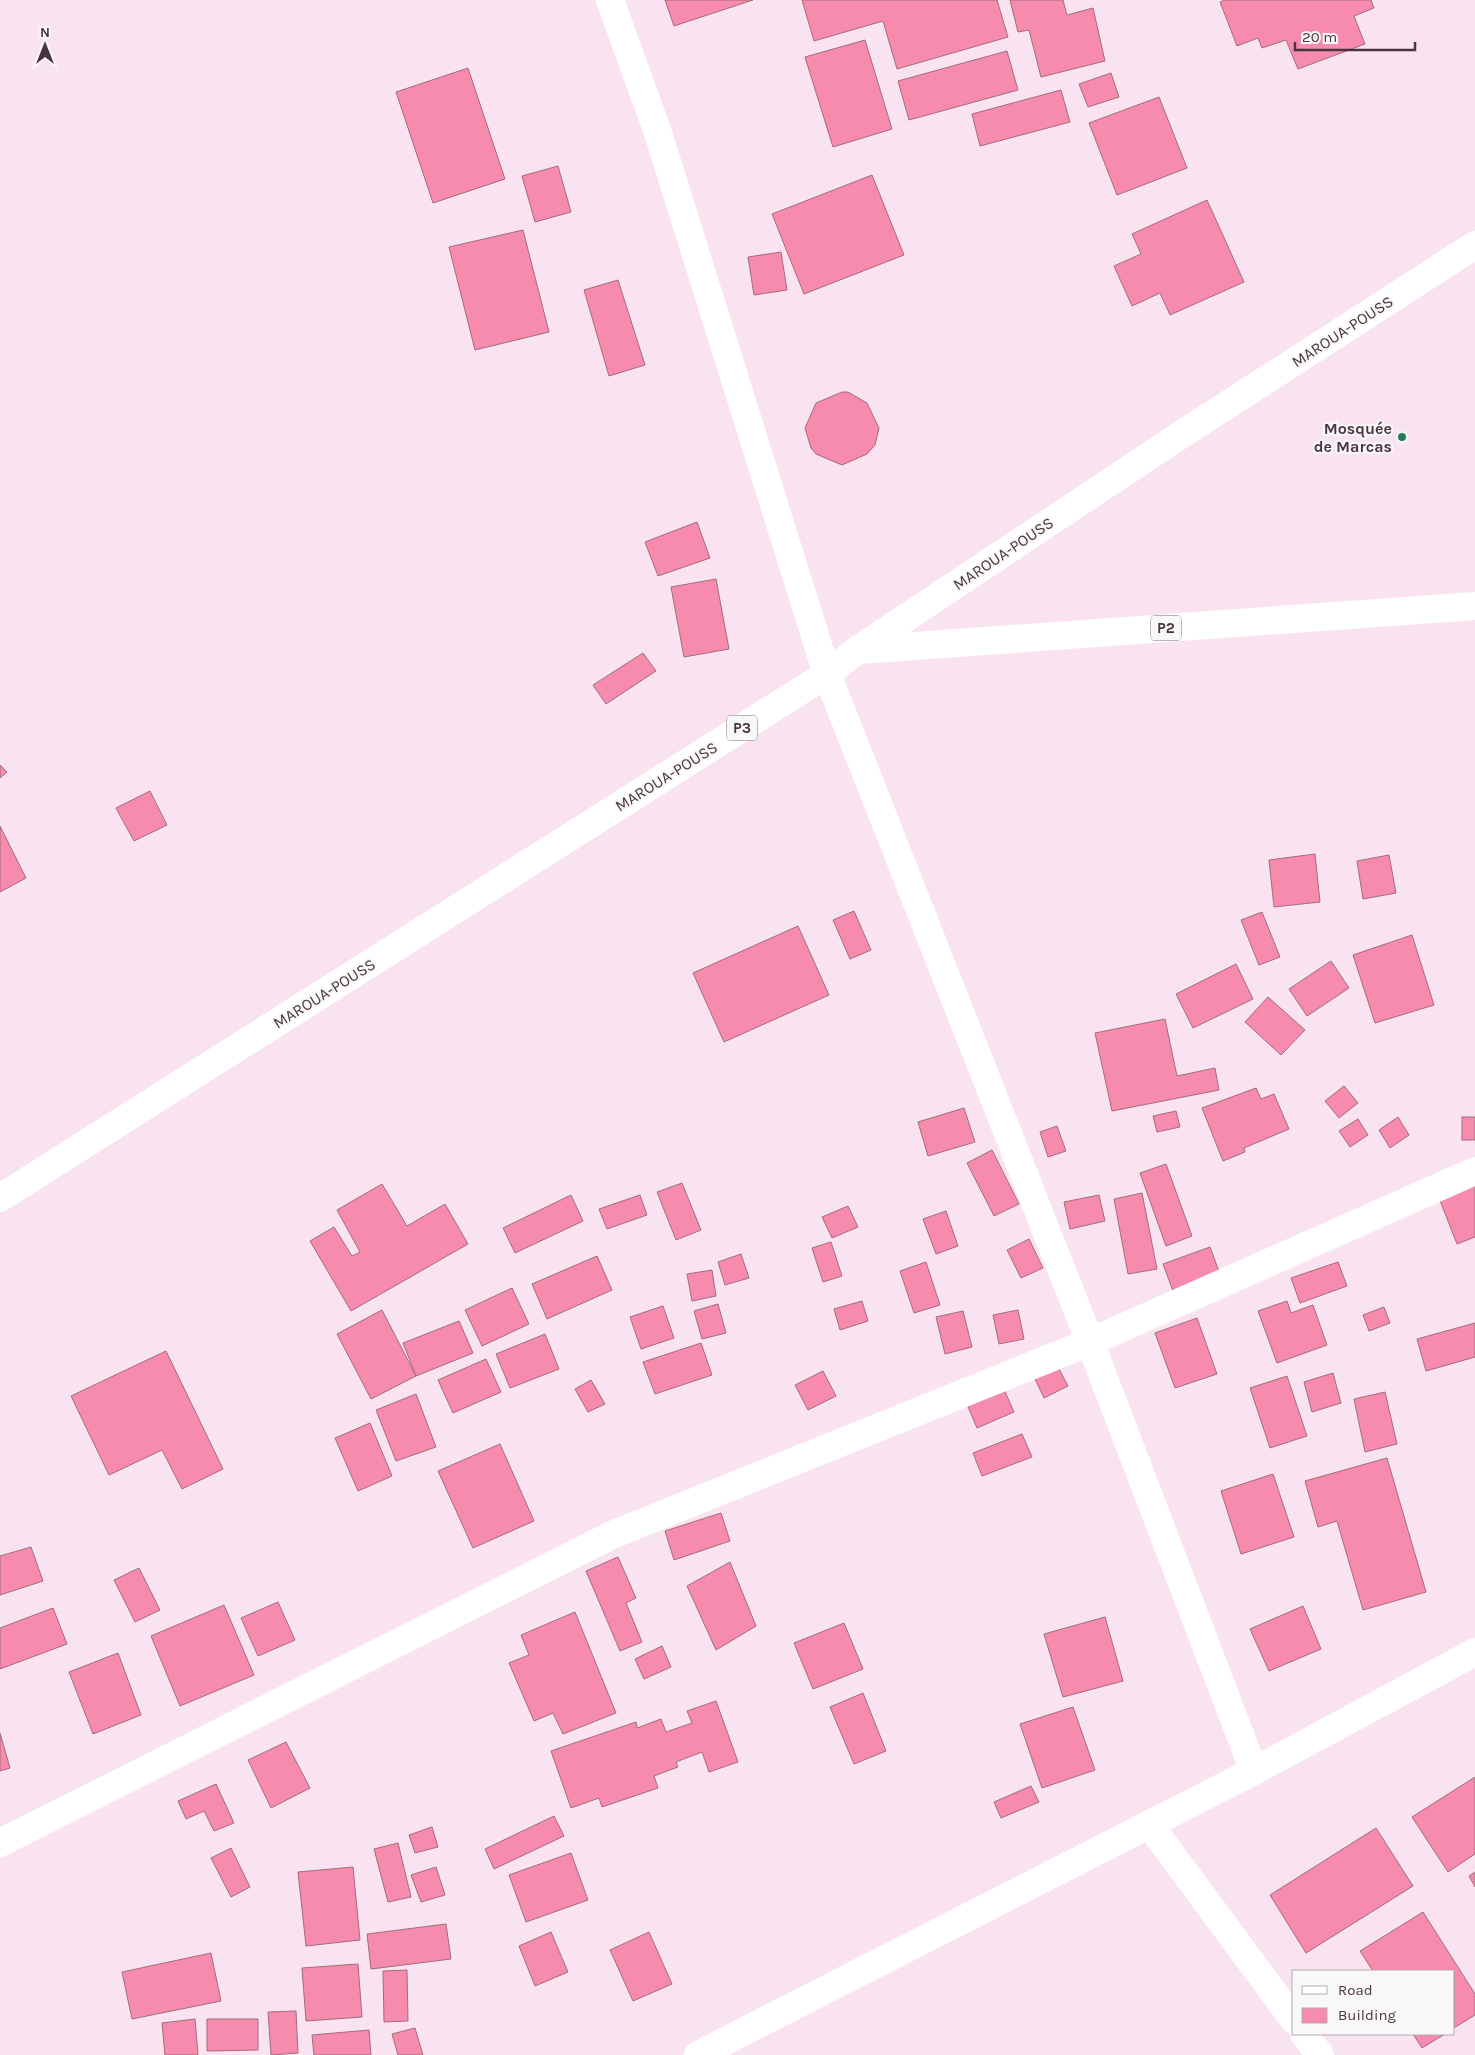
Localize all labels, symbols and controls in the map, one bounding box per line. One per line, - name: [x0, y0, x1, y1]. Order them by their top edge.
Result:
- north arrow: [20, 20, 70, 70]
- scale bar: [1295, 20, 1415, 52]
- text: N: [40, 24, 50, 41]
- text: 20 m: [1302, 28, 1337, 46]
- street label: MAROUA-POUSS: [1288, 292, 1397, 371]
- place label: Mosquée de Marcas: [1314, 419, 1392, 456]
- marker: Mosquée de Marcas: [1396, 431, 1408, 443]
- street label: MAROUA-POUSS: [949, 513, 1057, 594]
- road number: P2: [1151, 616, 1181, 640]
- road number: P3: [727, 716, 757, 740]
- street label: MAROUA-POUSS: [612, 737, 721, 815]
- street label: MAROUA-POUSS: [270, 954, 379, 1032]
- legend: [1292, 1970, 1455, 2035]
- text: Road: [1338, 1981, 1373, 1999]
- text: Building: [1338, 2006, 1396, 2024]

